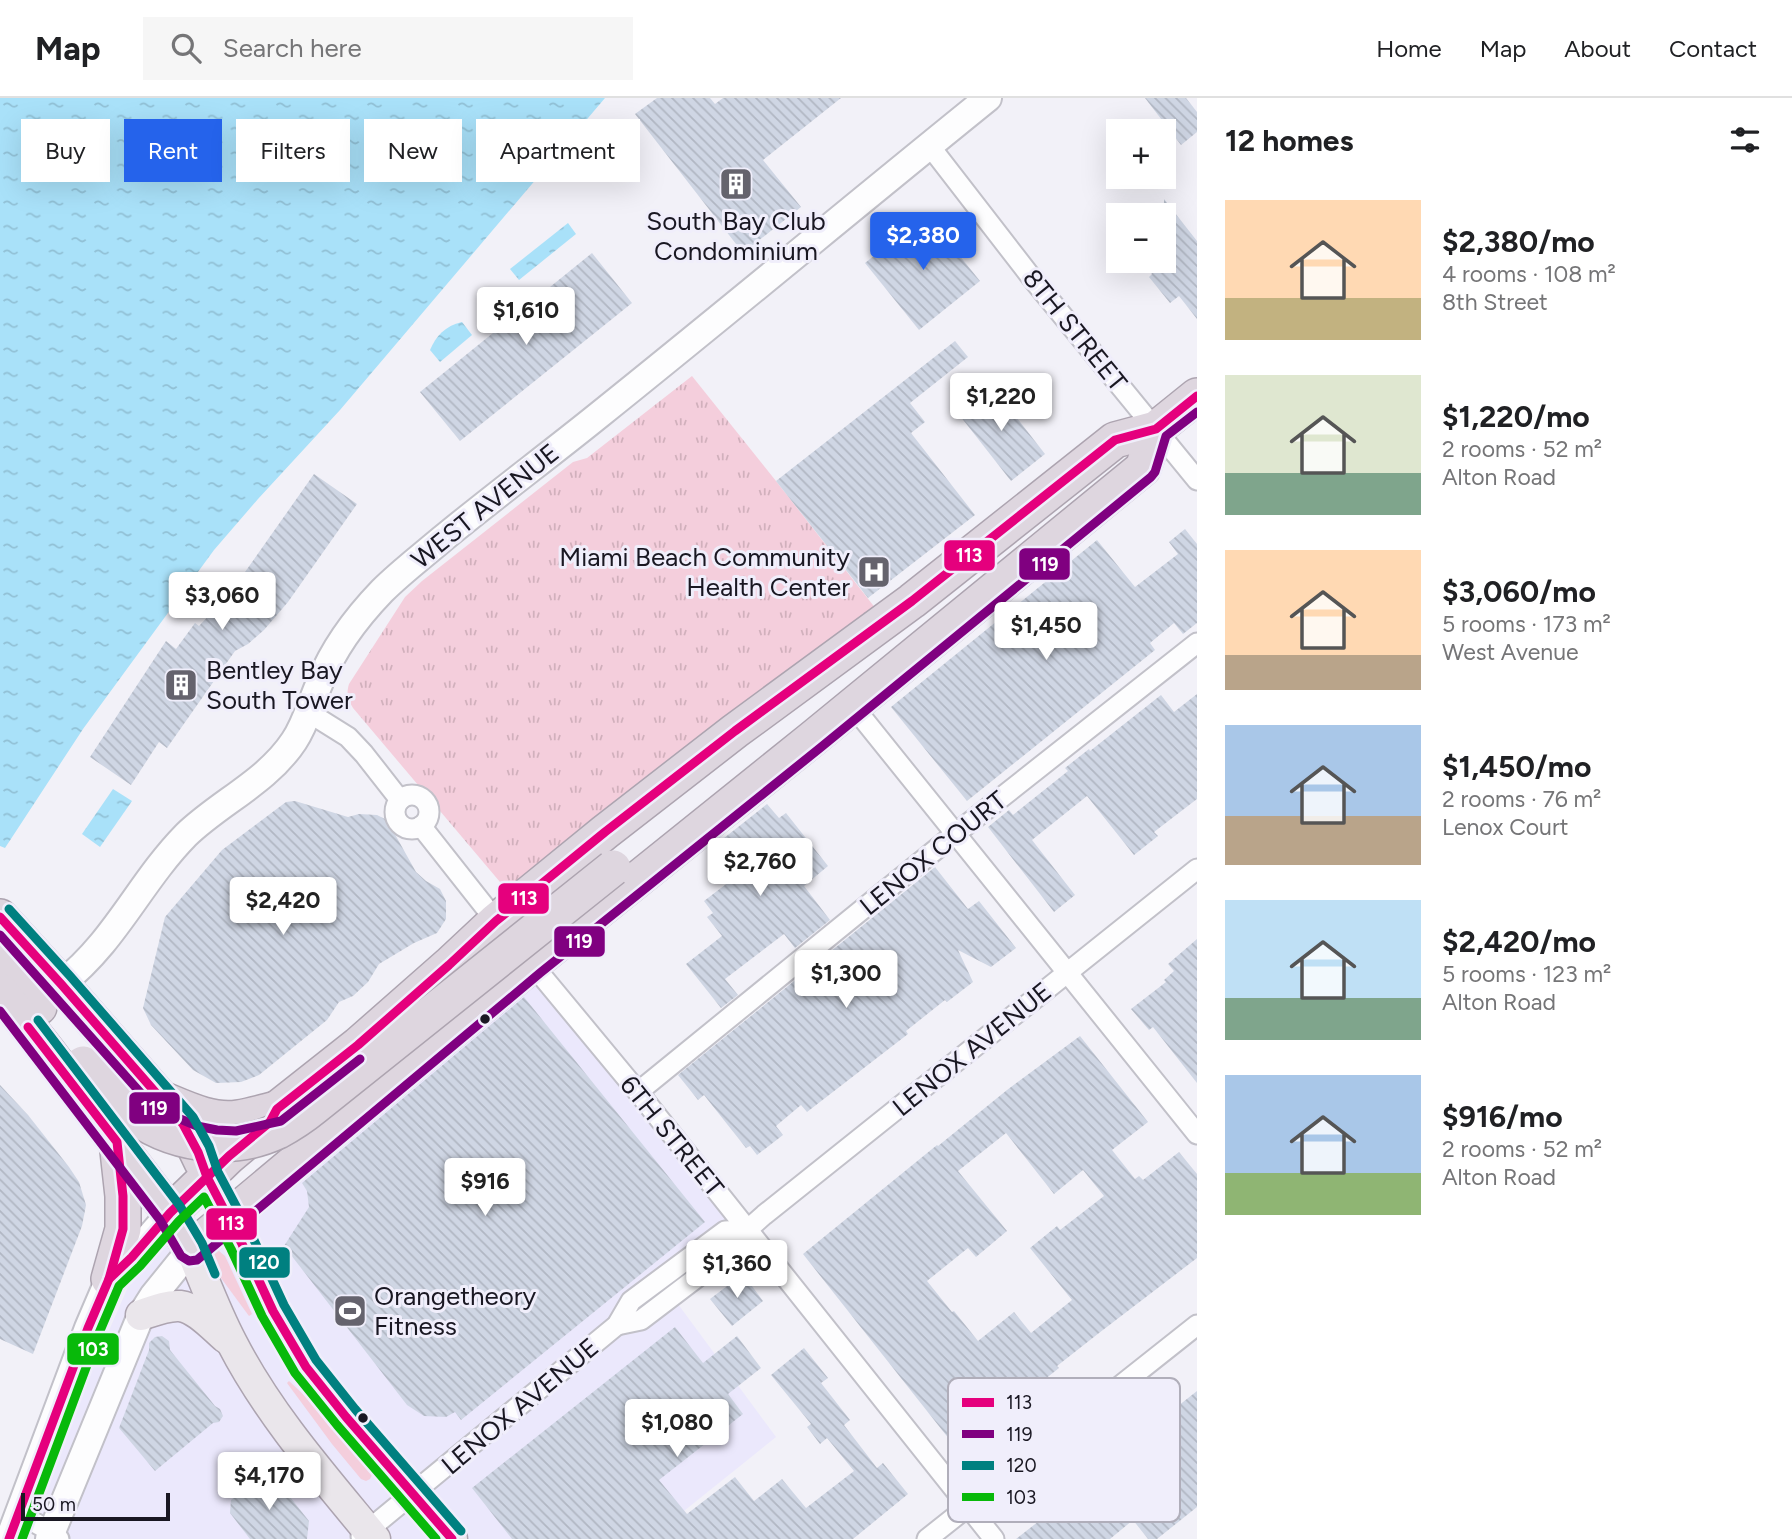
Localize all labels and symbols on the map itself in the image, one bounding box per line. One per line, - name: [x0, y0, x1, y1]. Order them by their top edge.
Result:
- building icon: South Bay Club Condominium: [717, 165, 755, 203]
- place label: South Bay Club Condominium: [646, 205, 826, 267]
- pin: $2,380: [866, 212, 980, 272]
- street label: 8TH STREET: [1016, 262, 1134, 398]
- pin: $1,610: [469, 288, 583, 347]
- pin: $1,220: [944, 374, 1058, 433]
- street label: WEST AVENUE: [405, 437, 565, 575]
- line badge: 113: [943, 539, 996, 572]
- place label: Miami Beach Community Health Center: [559, 541, 850, 603]
- text: 113: [956, 544, 982, 567]
- line badge: 119: [1018, 547, 1071, 581]
- hospital icon: Miami Beach Community Health Center: [855, 553, 893, 591]
- text: 119: [1031, 553, 1059, 576]
- pin: $3,060: [165, 573, 279, 632]
- pin: $1,450: [989, 602, 1103, 662]
- place label: Bentley Bay South Tower: [206, 654, 353, 716]
- building icon: Bentley Bay South Tower: [162, 666, 200, 704]
- street label: LENOX COURT: [853, 784, 1013, 922]
- pin: $2,760: [703, 838, 817, 898]
- pin: $2,420: [226, 878, 340, 937]
- line badge: 113: [497, 882, 550, 915]
- text: 113: [511, 887, 537, 910]
- line badge: 119: [553, 925, 606, 958]
- text: 119: [565, 930, 593, 953]
- pin: $1,300: [789, 950, 903, 1010]
- street label: LENOX AVENUE: [886, 975, 1058, 1123]
- unlabelled marker: [478, 1012, 492, 1026]
- street label: 6TH STREET: [613, 1069, 731, 1204]
- line badge: 119: [128, 1091, 181, 1125]
- text: 119: [140, 1097, 168, 1120]
- pin: $916: [444, 1158, 526, 1218]
- line badge: 113: [205, 1207, 258, 1241]
- text: 113: [218, 1212, 244, 1235]
- pin: $1,360: [680, 1240, 794, 1300]
- line badge: 120: [238, 1246, 291, 1279]
- text: 120: [248, 1251, 280, 1274]
- place label: Orangetheory Fitness: [374, 1280, 537, 1342]
- sports icon: Orangetheory Fitness: [331, 1292, 369, 1330]
- street label: LENOX AVENUE: [435, 1331, 605, 1481]
- line badge: 103: [66, 1332, 120, 1366]
- text: 103: [78, 1338, 108, 1361]
- legend: [948, 1378, 1180, 1522]
- text: 113: [1006, 1391, 1032, 1414]
- pin: $1,080: [620, 1400, 734, 1459]
- unlabelled marker: [356, 1411, 370, 1425]
- text: 119: [1006, 1423, 1032, 1446]
- pin: $4,170: [212, 1452, 326, 1512]
- text: 120: [1006, 1454, 1037, 1477]
- text: 103: [1006, 1486, 1036, 1509]
- scale bar: [21, 1490, 170, 1522]

